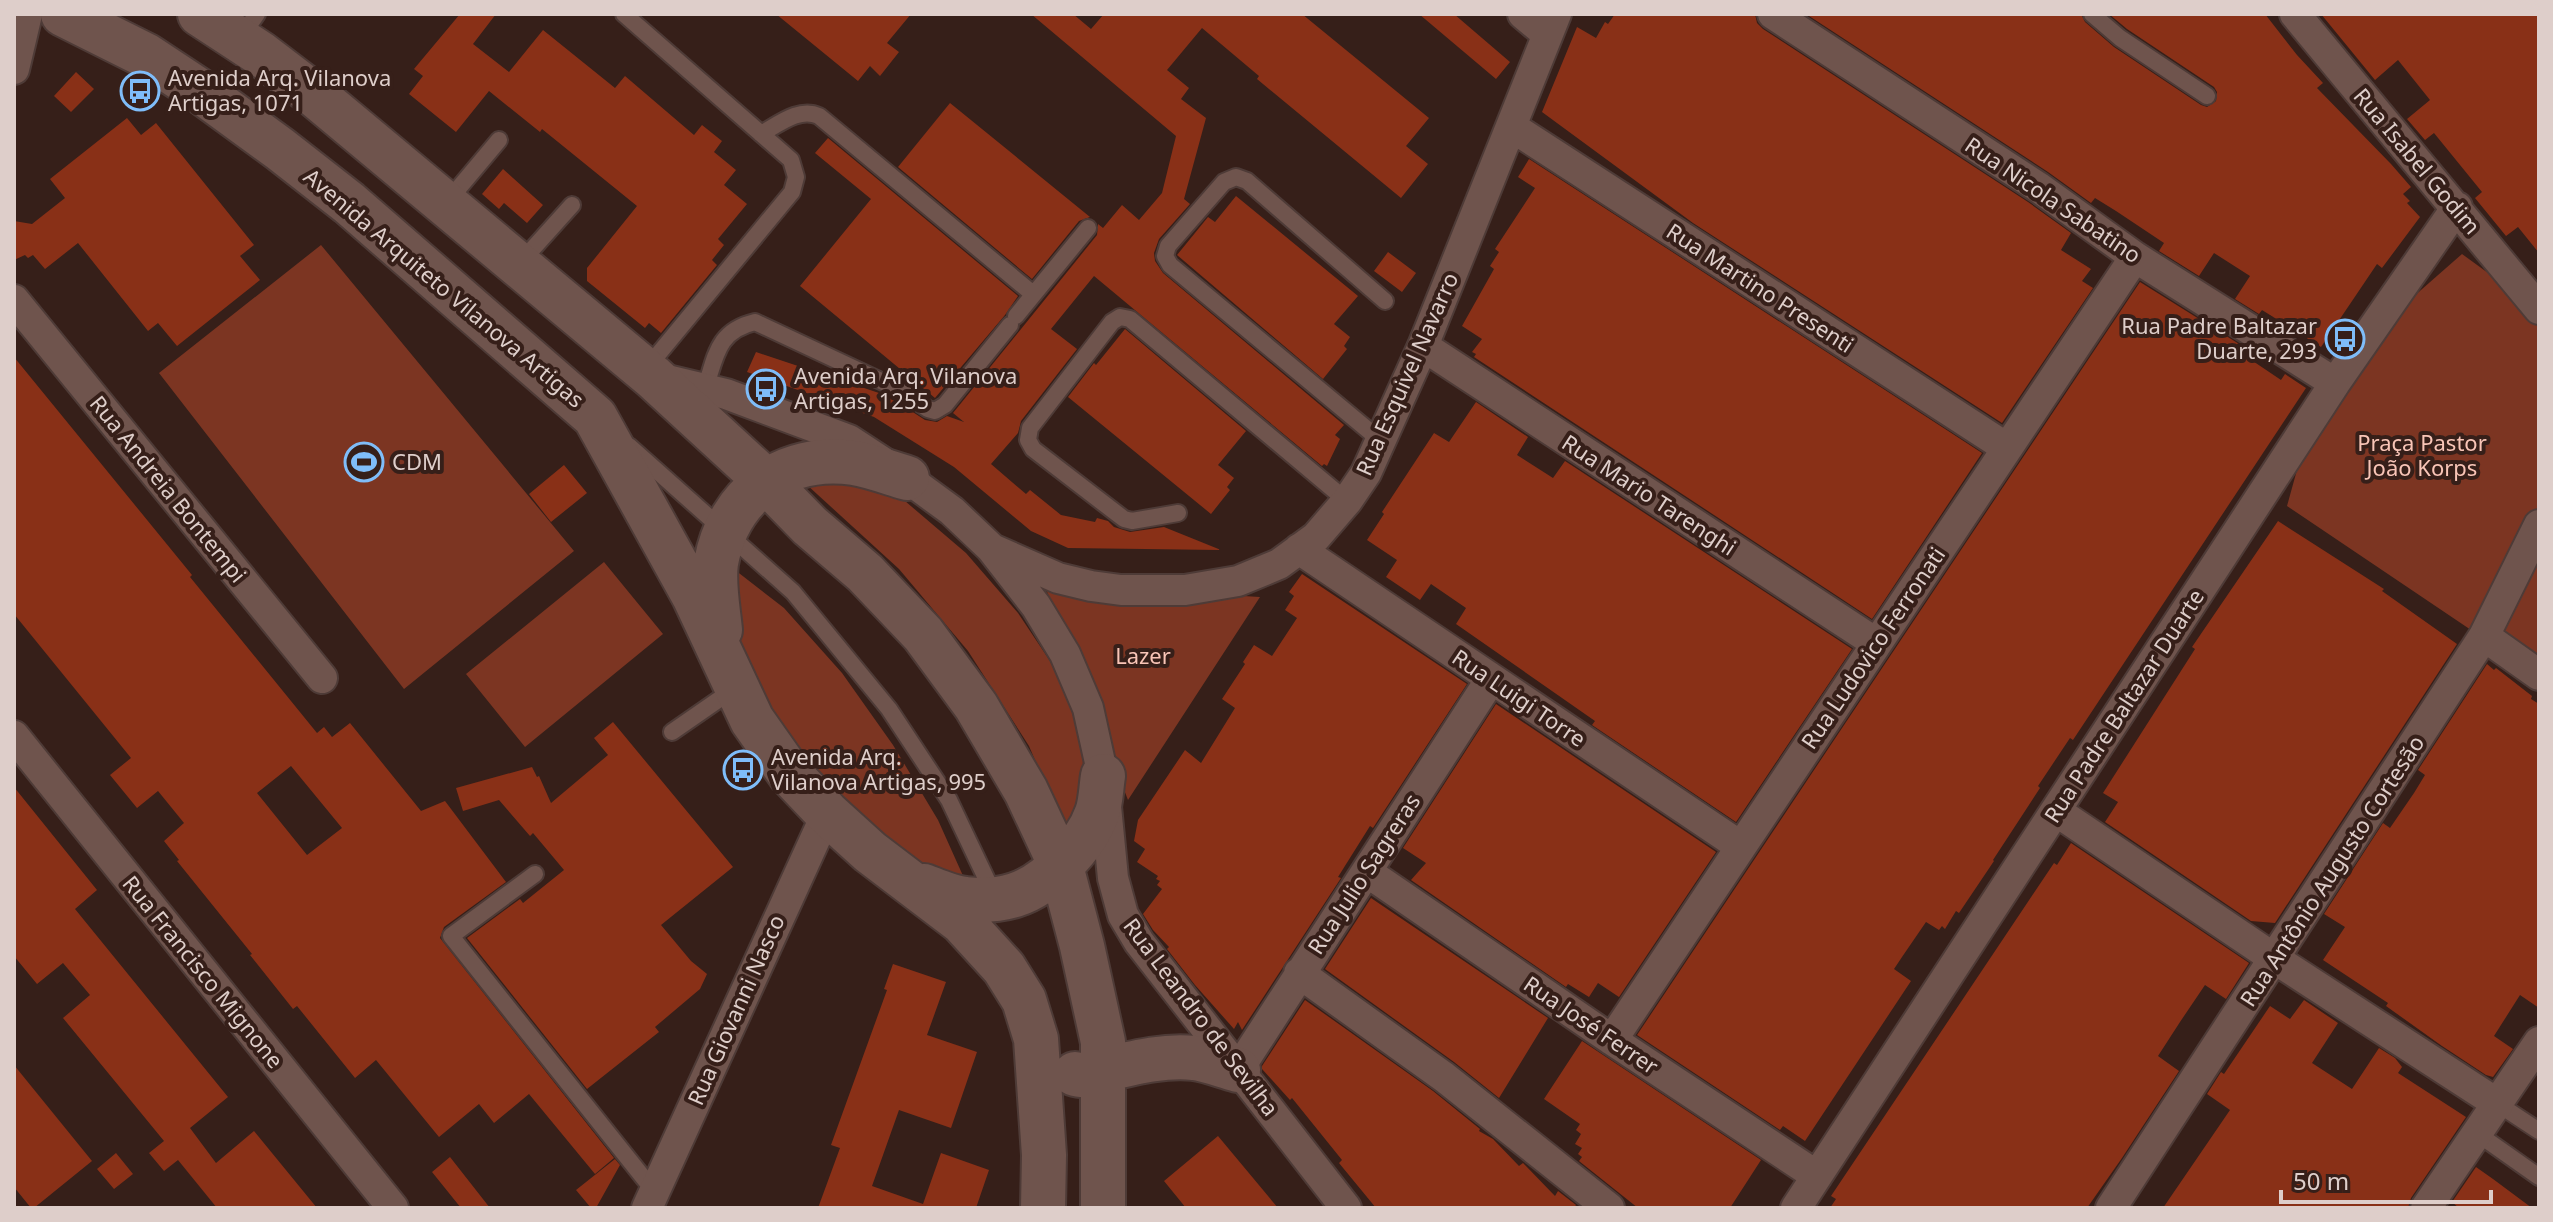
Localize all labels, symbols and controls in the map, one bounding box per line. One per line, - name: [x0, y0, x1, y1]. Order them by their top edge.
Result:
- place label: Avenida Arq. Vilanova Artigas, 1071: [168, 62, 391, 117]
- bus stop icon: Avenida Arq. Vilanova Artigas, 1071: [119, 70, 161, 112]
- street label: Rua Isabel Godim: [2348, 81, 2488, 240]
- street label: Rua Nicola Sabatino: [1960, 129, 2147, 269]
- street label: Avenida Arquiteto Vilanova Artigas: [298, 161, 591, 413]
- street label: Rua Martino Presenti: [1661, 215, 1860, 359]
- street label: Rua Esquivel Navarro: [1348, 267, 1464, 480]
- place label: Rua Padre Baltazar Duarte, 293: [2121, 310, 2317, 365]
- bus stop icon: Rua Padre Baltazar Duarte, 293: [2324, 318, 2366, 360]
- place label: Avenida Arq. Vilanova Artigas, 1255: [794, 360, 1017, 415]
- bus stop icon: Avenida Arq. Vilanova Artigas, 1255: [745, 368, 787, 410]
- street label: Rua Andreia Bontempi: [84, 389, 254, 588]
- street label: Rua Mario Tarenghi: [1557, 427, 1742, 562]
- park label: Praça Pastor João Korps: [2357, 427, 2487, 482]
- sports icon: CDM: [343, 441, 385, 483]
- place label: CDM: [392, 446, 442, 476]
- street label: Rua Ludovico Ferronati: [1793, 541, 1951, 754]
- street label: Rua Padre Baltazar Duarte: [2036, 583, 2210, 828]
- park label: Lazer: [1115, 640, 1171, 670]
- street label: Rua Luigi Torre: [1447, 641, 1592, 753]
- street label: Rua Antônio Augusto Cortesão: [2232, 729, 2430, 1012]
- place label: Avenida Arq. Vilanova Artigas, 995: [771, 741, 986, 796]
- bus stop icon: Avenida Arq. Vilanova Artigas, 995: [722, 749, 764, 791]
- street label: Rua Julio Sagreras: [1300, 787, 1426, 960]
- street label: Rua Francisco Mignone: [117, 869, 291, 1074]
- street label: Rua Giovanni Nasco: [680, 910, 791, 1110]
- street label: Rua Leandro de Sevilha: [1117, 911, 1286, 1121]
- street label: Rua José Ferrer: [1518, 968, 1665, 1080]
- scale bar: [2281, 1154, 2491, 1204]
- text: 50 m: [2293, 1164, 2349, 1197]

